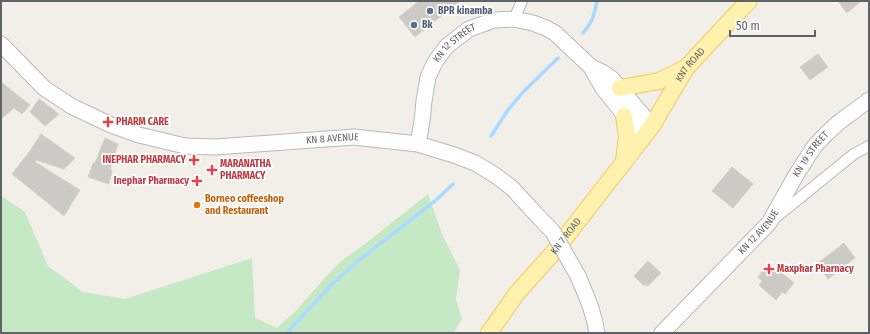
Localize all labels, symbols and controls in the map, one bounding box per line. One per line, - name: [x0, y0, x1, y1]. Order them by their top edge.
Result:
- place label: BPR kinamba: [438, 5, 493, 17]
- marker: BPR kinamba: [425, 6, 435, 16]
- scale bar: [730, 12, 815, 38]
- place label: Bk: [422, 19, 434, 31]
- text: 50 m: [736, 19, 760, 33]
- marker: Bk: [409, 20, 419, 30]
- street label: KN 12 STREET: [431, 21, 478, 65]
- street label: KN7 ROAD: [673, 45, 708, 84]
- place label: PHARM CARE: [116, 116, 169, 128]
- marker: PHARM CARE: [103, 117, 113, 127]
- street label: KN 19 STREET: [790, 129, 831, 179]
- street label: KN 8 AVENUE: [306, 131, 360, 146]
- place label: INEPHAR PHARMACY: [102, 154, 187, 166]
- marker: INEPHAR PHARMACY: [189, 155, 199, 165]
- place label: MARANATHA PHARMACY: [220, 158, 272, 182]
- marker: MARANATHA PHARMACY: [207, 165, 217, 175]
- place label: Inephar Pharmacy: [114, 175, 189, 187]
- marker: Inephar Pharmacy: [192, 176, 202, 186]
- place label: Borneo coffeeshop and Restaurant: [205, 193, 284, 217]
- marker: Borneo coffeeshop and Restaurant: [192, 200, 202, 210]
- street label: KN 12 AVENUE: [736, 207, 782, 257]
- street label: KN 7 ROAD: [548, 215, 584, 257]
- place label: Maxphar Pharnacy: [777, 263, 854, 275]
- marker: Maxphar Pharnacy: [764, 264, 774, 274]

